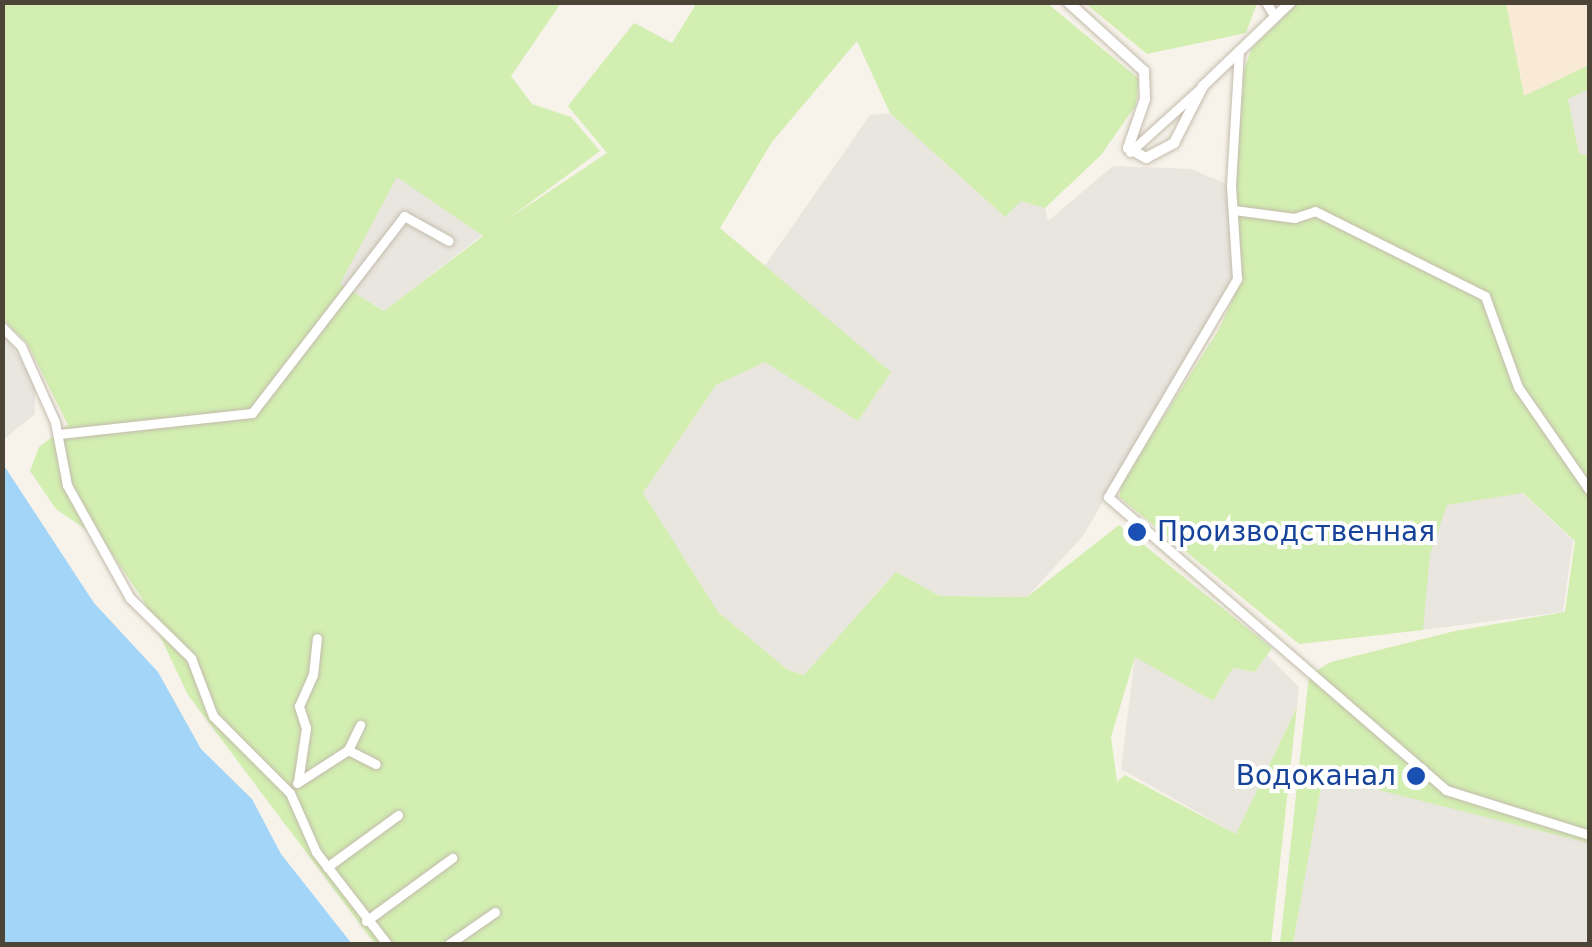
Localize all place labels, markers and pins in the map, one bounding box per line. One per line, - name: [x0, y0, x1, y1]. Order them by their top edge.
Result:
- place label: Производственная: [1157, 515, 1435, 549]
- marker: Производственная: [1126, 521, 1148, 543]
- place label: Водоканал: [1236, 759, 1396, 793]
- marker: Водоканал: [1405, 765, 1427, 787]

